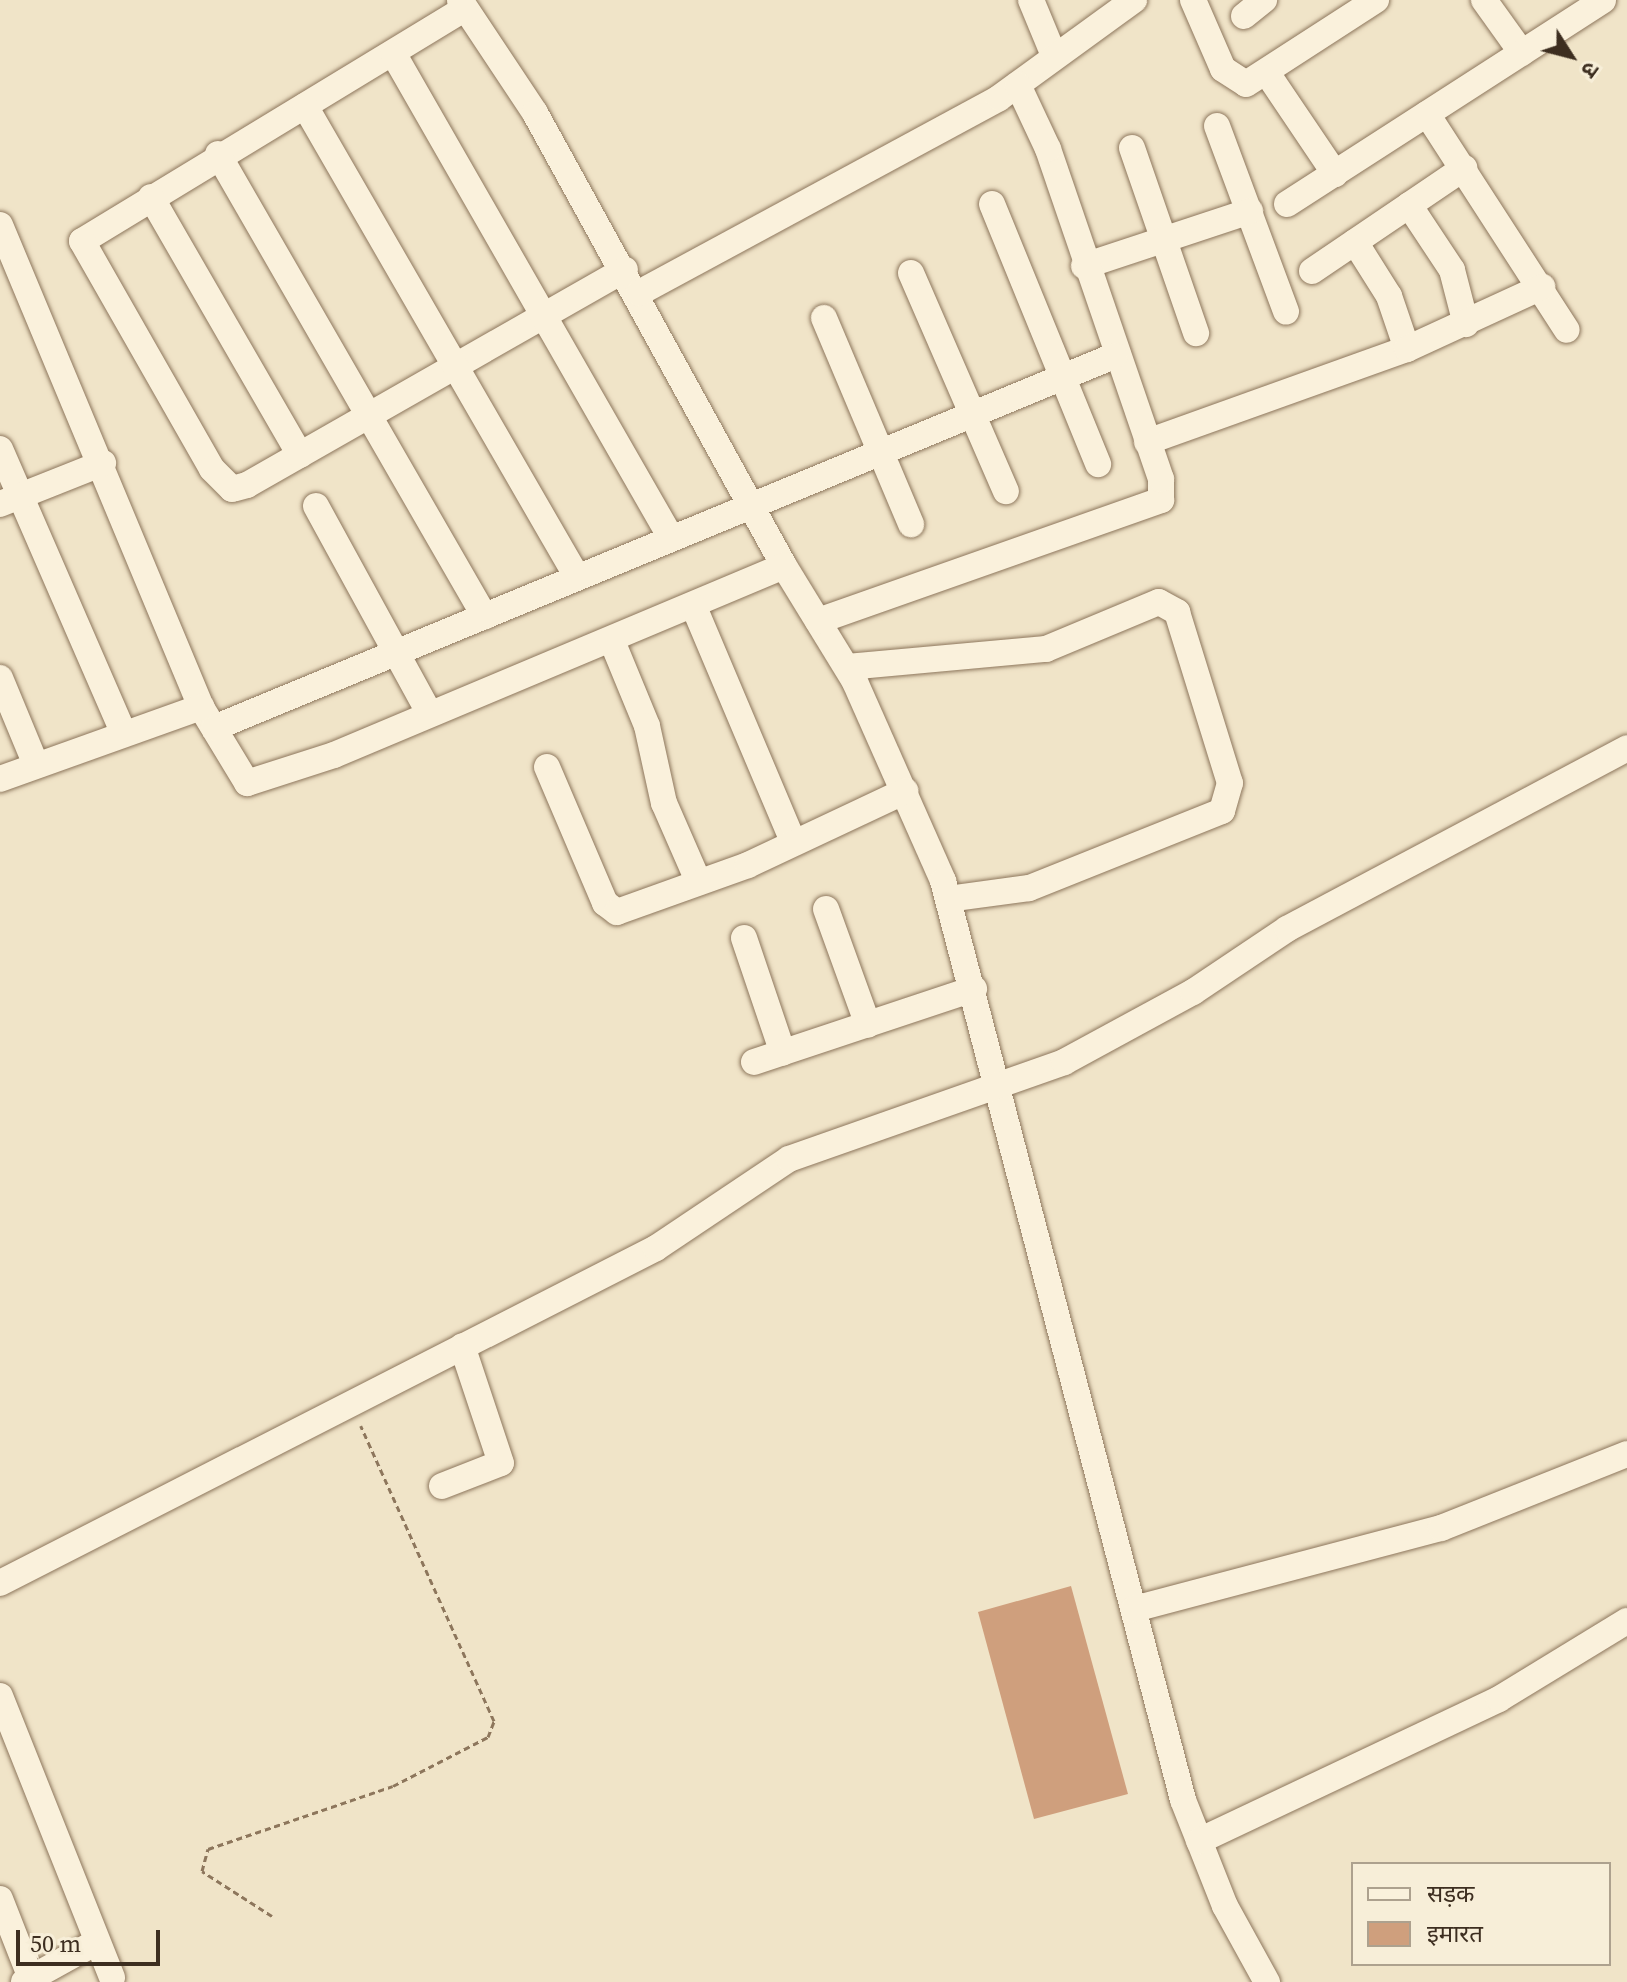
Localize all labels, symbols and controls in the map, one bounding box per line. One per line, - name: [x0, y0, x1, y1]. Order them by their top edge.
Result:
- north arrow: [1531, 16, 1611, 96]
- text: उ: [1574, 56, 1606, 84]
- legend: [1351, 1862, 1611, 1966]
- text: सड़क: [1427, 1877, 1475, 1910]
- scale bar: [20, 1914, 164, 1964]
- text: इमारत: [1427, 1917, 1483, 1950]
- text: 50 m: [30, 1927, 81, 1960]

